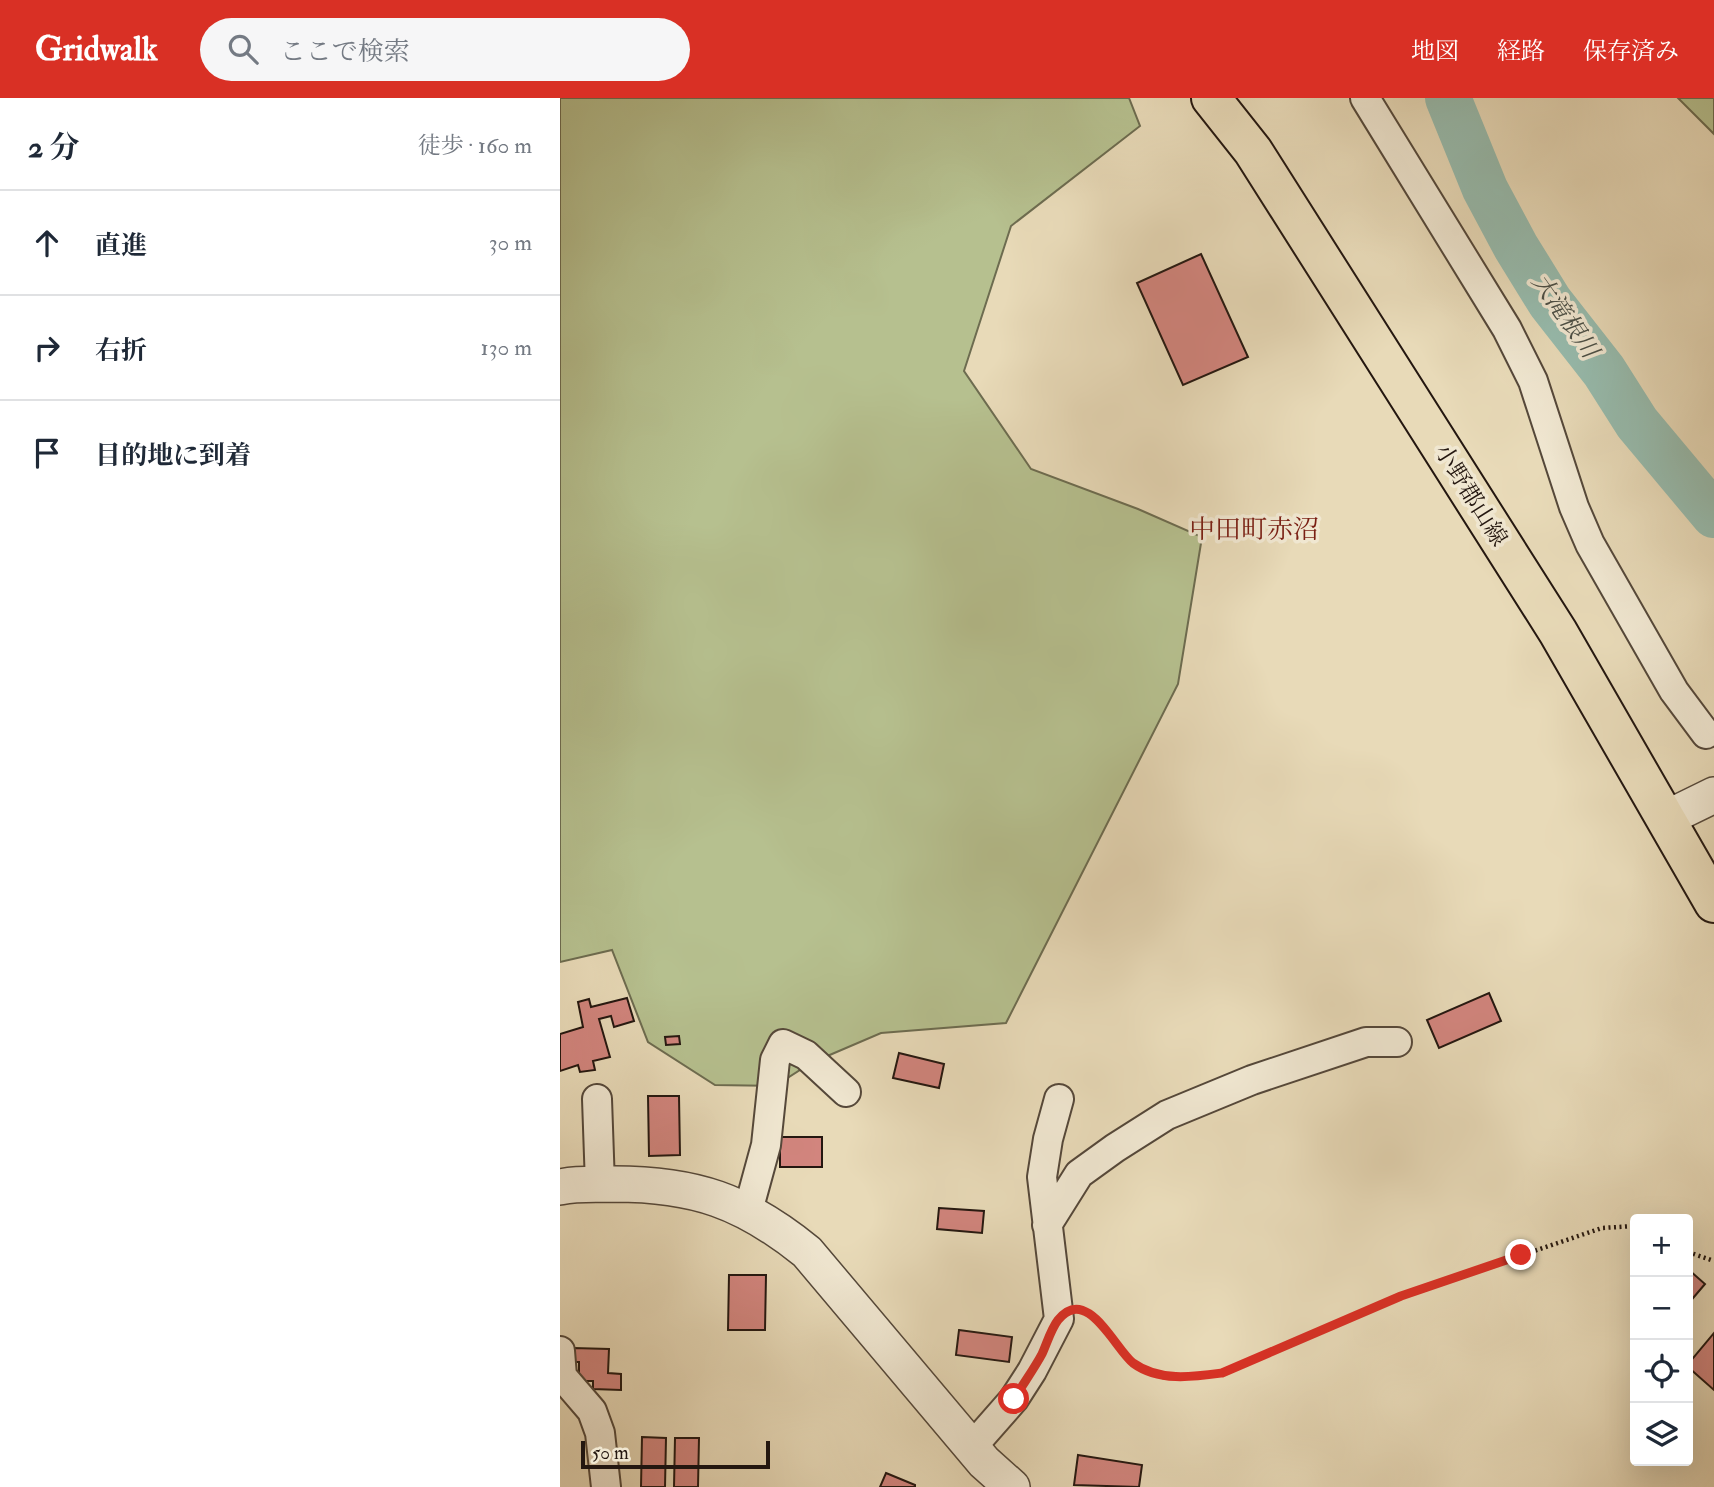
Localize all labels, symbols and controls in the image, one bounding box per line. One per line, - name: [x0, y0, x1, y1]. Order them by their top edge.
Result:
- search box: [200, 18, 690, 81]
- text: Gridwalk: [35, 29, 158, 70]
- icon: search: [224, 30, 262, 68]
- text: ここで検索: [280, 36, 410, 68]
- text: 地図: [1411, 36, 1459, 67]
- text: 経路: [1497, 36, 1545, 67]
- text: 保存済み: [1583, 36, 1679, 67]
- text: 2 分: [28, 129, 80, 166]
- text: 徒歩 · 160 m: [418, 131, 532, 160]
- icon: ahead: [28, 224, 66, 262]
- text: 30 m: [489, 228, 532, 257]
- text: 直進: [95, 230, 147, 262]
- water label: 大滝根川: [1525, 268, 1607, 367]
- icon: right: [28, 329, 66, 367]
- text: 130 m: [480, 333, 532, 362]
- text: 右折: [95, 335, 147, 367]
- icon: arrive: [28, 434, 66, 472]
- street label: 小野郡山線: [1428, 439, 1514, 551]
- text: 目的地に到着: [95, 440, 251, 472]
- district label: 中田町赤沼: [1189, 514, 1319, 546]
- map controls: [1630, 1214, 1693, 1466]
- button: +: [1630, 1214, 1693, 1277]
- route end: [1505, 1239, 1536, 1270]
- button: −: [1630, 1277, 1693, 1340]
- button: locate: [1630, 1340, 1693, 1403]
- route start: [998, 1383, 1029, 1414]
- button: layers: [1630, 1403, 1693, 1466]
- scale bar: [581, 1438, 770, 1470]
- text: 50 m: [592, 1441, 629, 1465]

